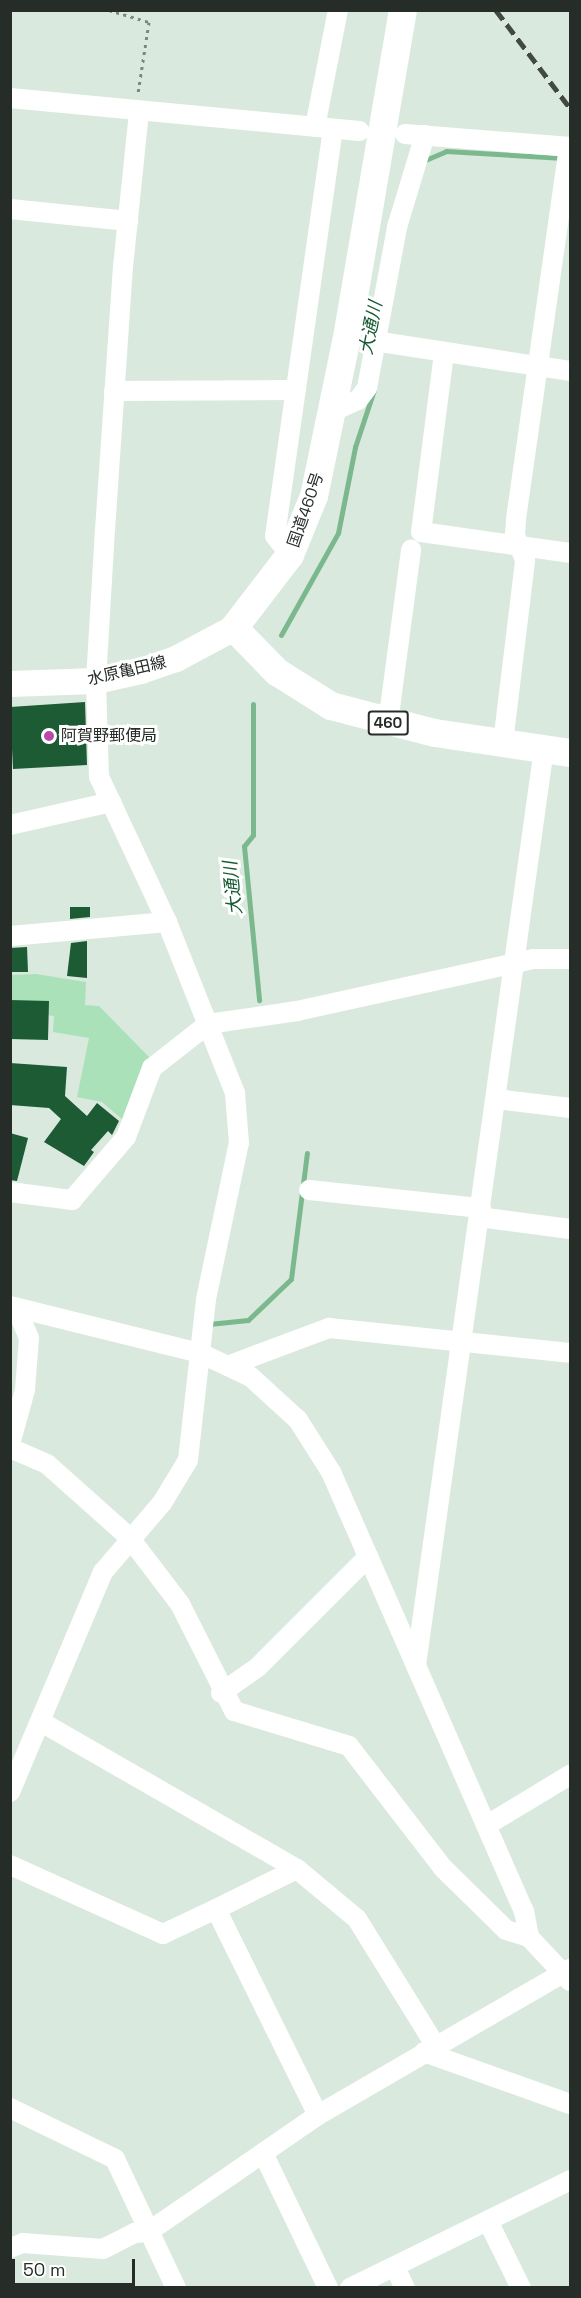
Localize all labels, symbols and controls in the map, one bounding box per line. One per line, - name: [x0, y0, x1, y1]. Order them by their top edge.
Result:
- water label: 大通川: [355, 299, 387, 357]
- street label: 国道460号: [284, 470, 328, 550]
- street label: 水原亀田線: [86, 653, 168, 689]
- road number: 460: [367, 711, 409, 735]
- place label: 阿賀野郵便局: [61, 726, 157, 746]
- marker: 阿賀野郵便局: [42, 729, 56, 743]
- water label: 大通川: [219, 860, 247, 916]
- scale bar: [15, 2247, 138, 2285]
- text: 50 m: [23, 2258, 65, 2281]

